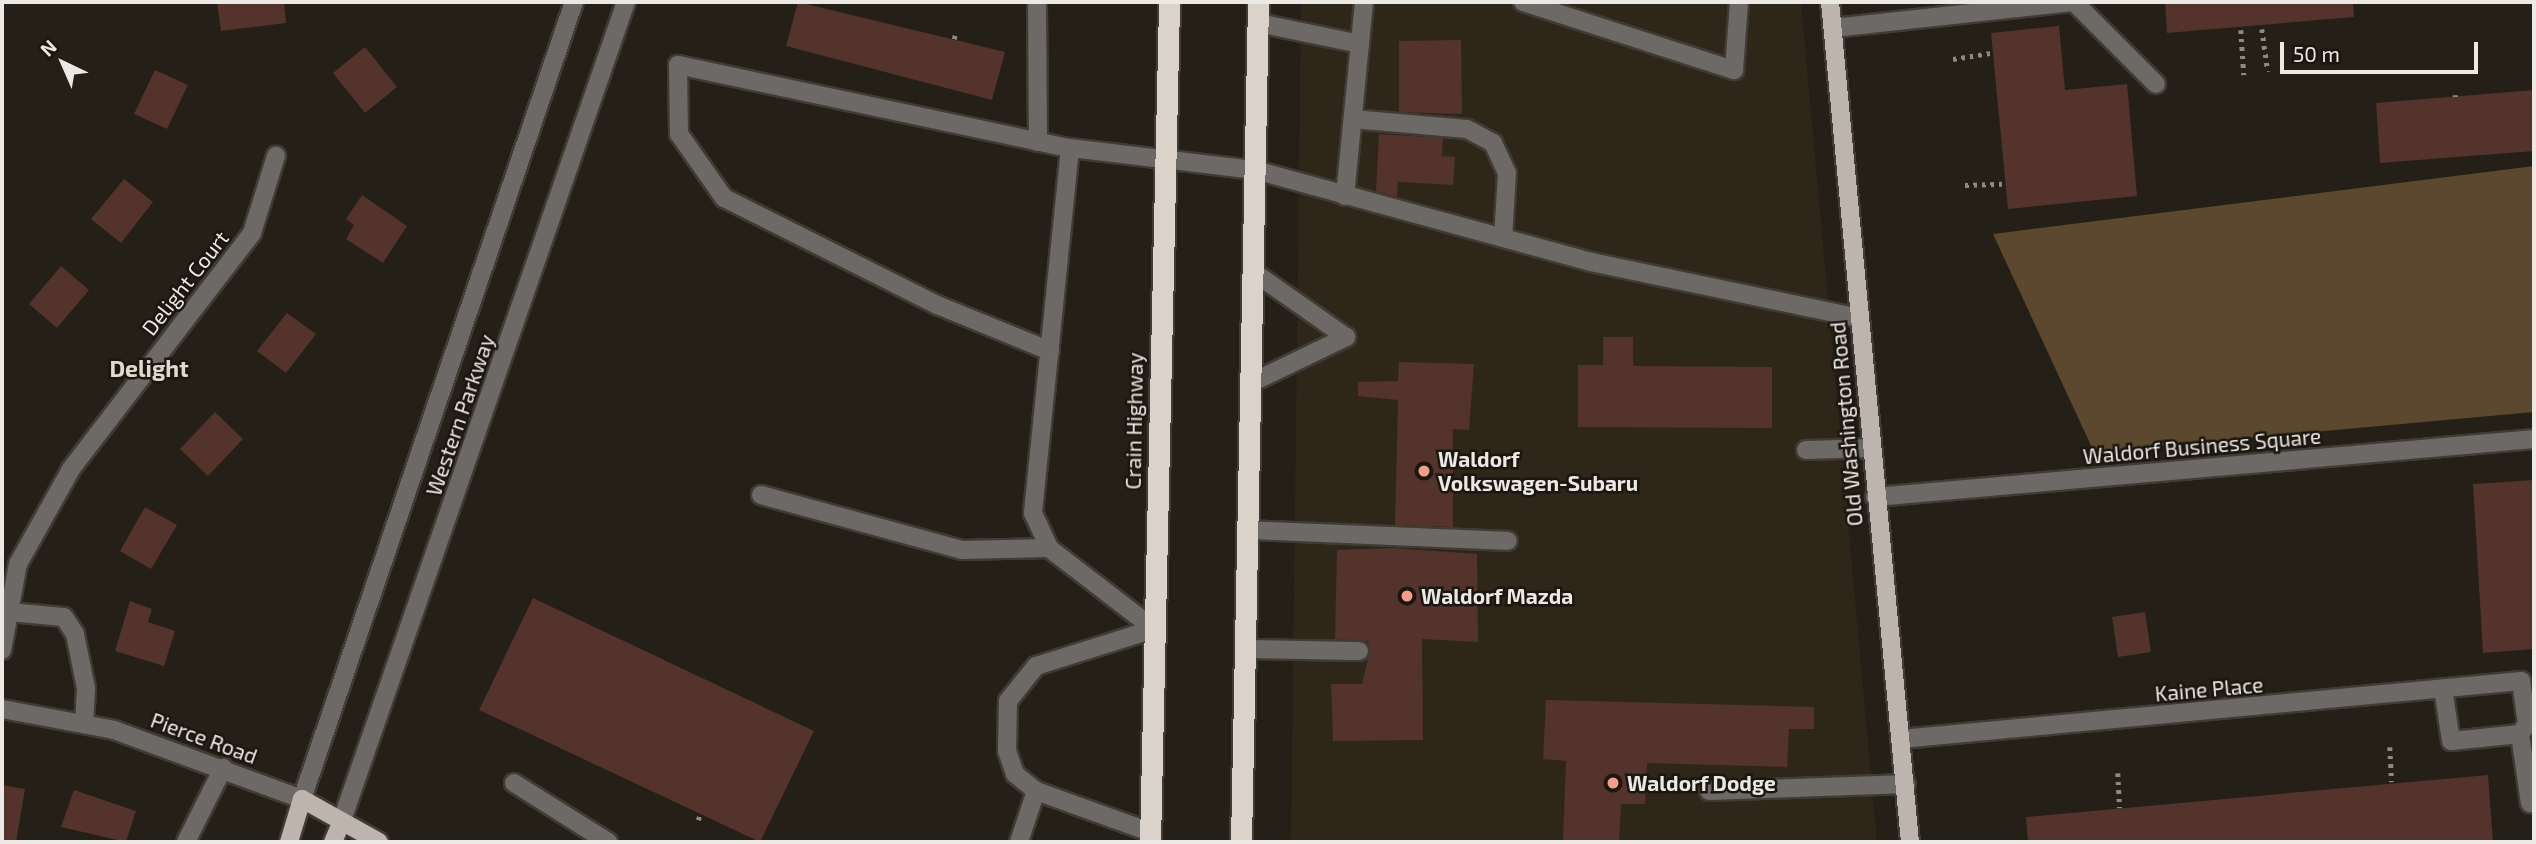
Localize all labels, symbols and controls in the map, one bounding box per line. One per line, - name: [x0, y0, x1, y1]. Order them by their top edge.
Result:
- north arrow: [28, 28, 98, 98]
- scale bar: [2284, 28, 2482, 72]
- text: N: [35, 34, 61, 61]
- text: 50 m: [2293, 41, 2340, 66]
- street label: Delight Court: [136, 226, 234, 340]
- street label: Old Washington Road: [1824, 321, 1868, 527]
- street label: Western Parkway: [421, 331, 499, 499]
- street label: Crain Highway: [1120, 352, 1148, 490]
- district label: Delight: [109, 354, 189, 382]
- street label: Waldorf Business Square: [2082, 423, 2322, 469]
- place label: Waldorf Volkswagen-Subaru: [1438, 446, 1638, 496]
- marker: Waldorf Volkswagen-Subaru: [1416, 463, 1432, 479]
- place label: Waldorf Mazda: [1421, 583, 1574, 609]
- marker: Waldorf Mazda: [1399, 588, 1415, 604]
- street label: Kaine Place: [2154, 672, 2264, 706]
- street label: Pierce Road: [147, 707, 261, 769]
- place label: Waldorf Dodge: [1627, 770, 1776, 796]
- marker: Waldorf Dodge: [1605, 775, 1621, 791]

